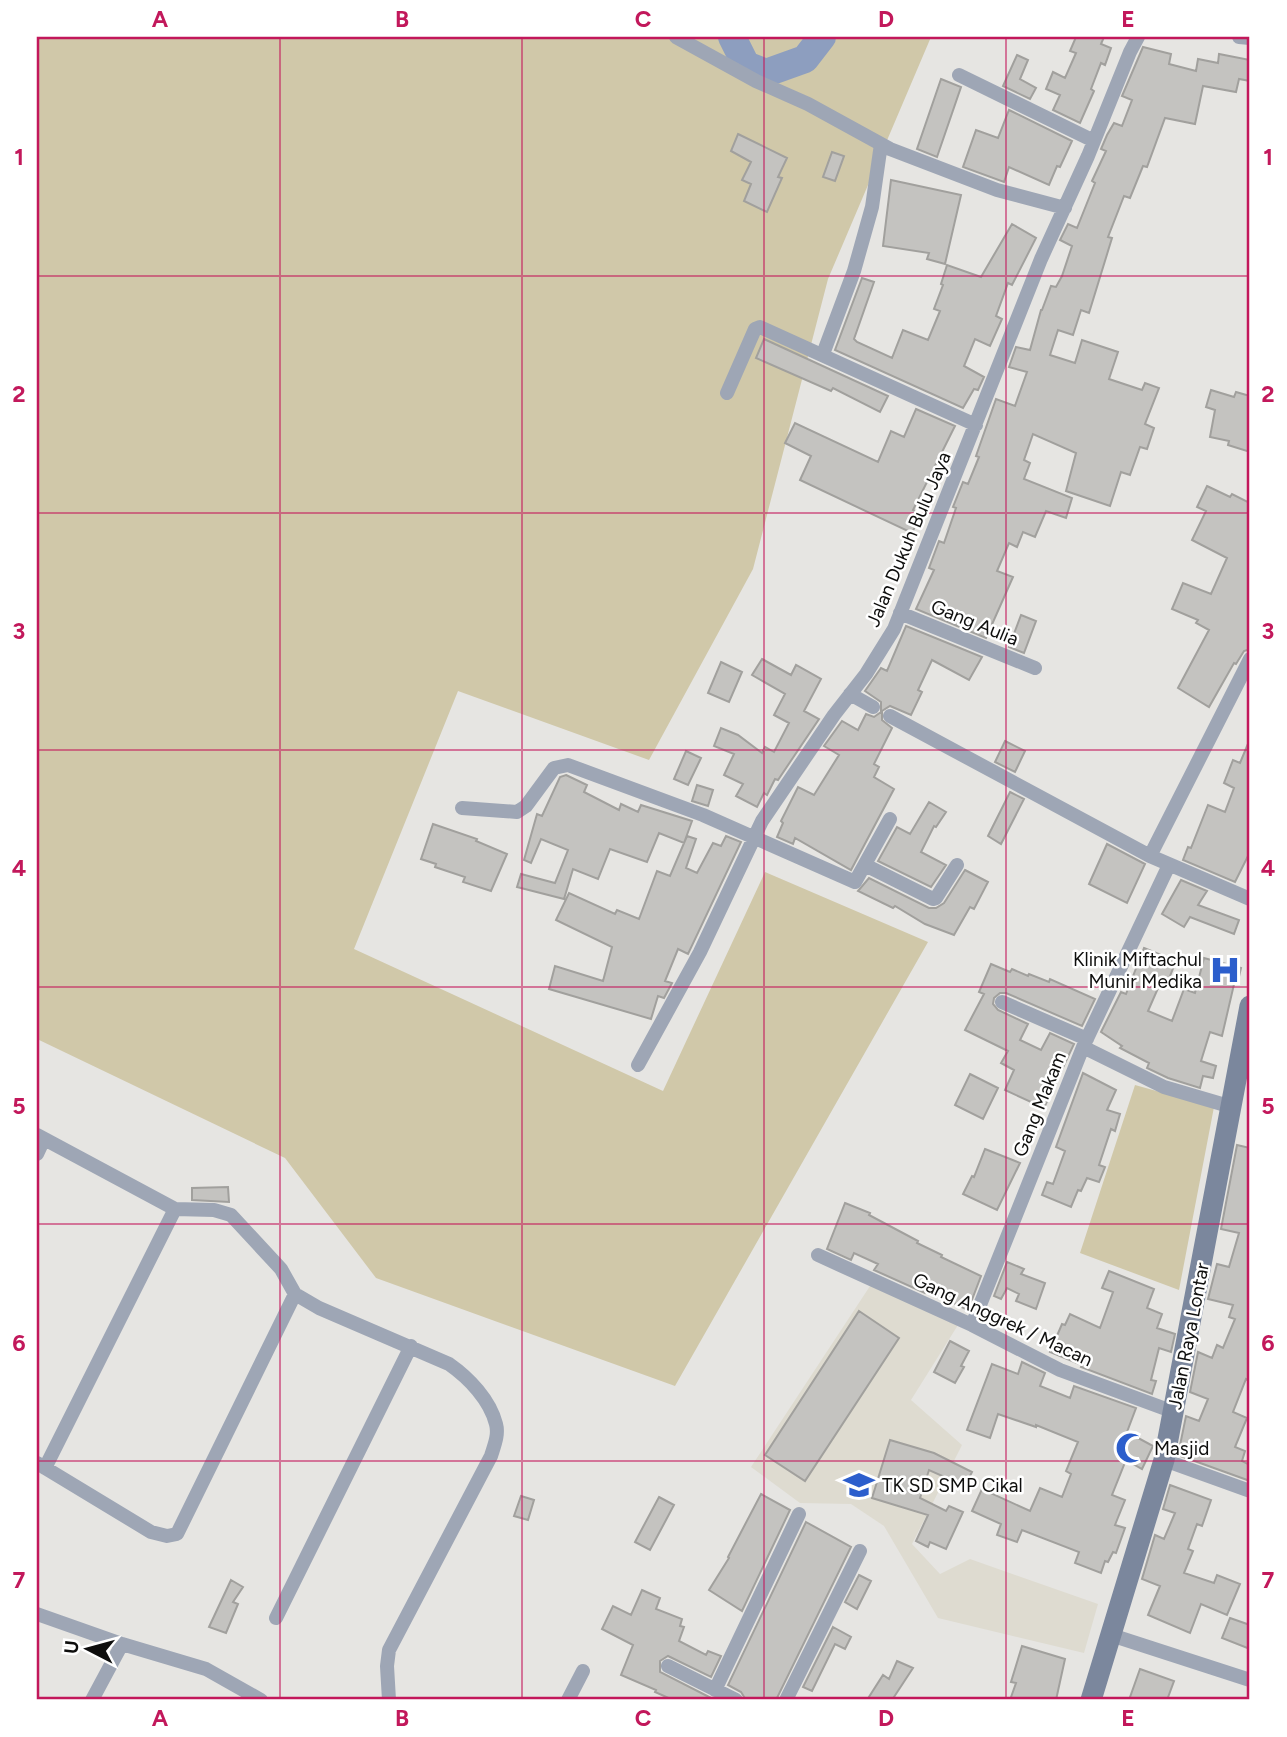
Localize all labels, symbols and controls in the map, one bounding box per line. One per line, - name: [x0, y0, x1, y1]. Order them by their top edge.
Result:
- text: A: [152, 5, 169, 33]
- text: B: [395, 5, 409, 33]
- text: C: [635, 5, 652, 33]
- text: D: [878, 5, 894, 33]
- text: E: [1121, 5, 1135, 33]
- text: 1: [14, 143, 24, 171]
- text: 1: [1263, 143, 1273, 171]
- text: 2: [12, 380, 26, 408]
- text: 2: [1261, 380, 1275, 408]
- street label: Jalan Dukuh Bulu Jaya: [861, 448, 956, 630]
- street label: Gang Aulia: [928, 595, 1022, 650]
- text: 3: [13, 617, 25, 645]
- text: 3: [1262, 617, 1274, 645]
- text: 4: [12, 854, 26, 882]
- text: 4: [1261, 854, 1275, 882]
- place label: Klinik Miftachul Munir Medika: [1073, 948, 1202, 993]
- hospital icon: Klinik Miftachul Munir Medika: [1208, 953, 1242, 987]
- street label: Gang Makam: [1008, 1048, 1071, 1160]
- text: 5: [12, 1092, 26, 1120]
- text: 5: [1261, 1092, 1275, 1120]
- street label: Jalan Raya Lontar: [1163, 1260, 1214, 1411]
- street label: Gang Anggrek / Macan: [909, 1268, 1096, 1371]
- text: 6: [12, 1329, 26, 1357]
- text: 6: [1261, 1329, 1275, 1357]
- mosque icon: Masjid: [1114, 1431, 1148, 1465]
- place label: Masjid: [1154, 1437, 1209, 1460]
- school or university icon: TK SD SMP Cikal: [842, 1468, 876, 1502]
- place label: TK SD SMP Cikal: [882, 1474, 1023, 1497]
- text: 7: [13, 1566, 26, 1594]
- text: 7: [1262, 1566, 1275, 1594]
- north arrow: [52, 1614, 122, 1684]
- text: U: [59, 1639, 84, 1655]
- text: A: [152, 1704, 169, 1732]
- text: B: [395, 1704, 409, 1732]
- text: C: [635, 1704, 652, 1732]
- text: D: [878, 1704, 894, 1732]
- text: E: [1121, 1704, 1135, 1732]

